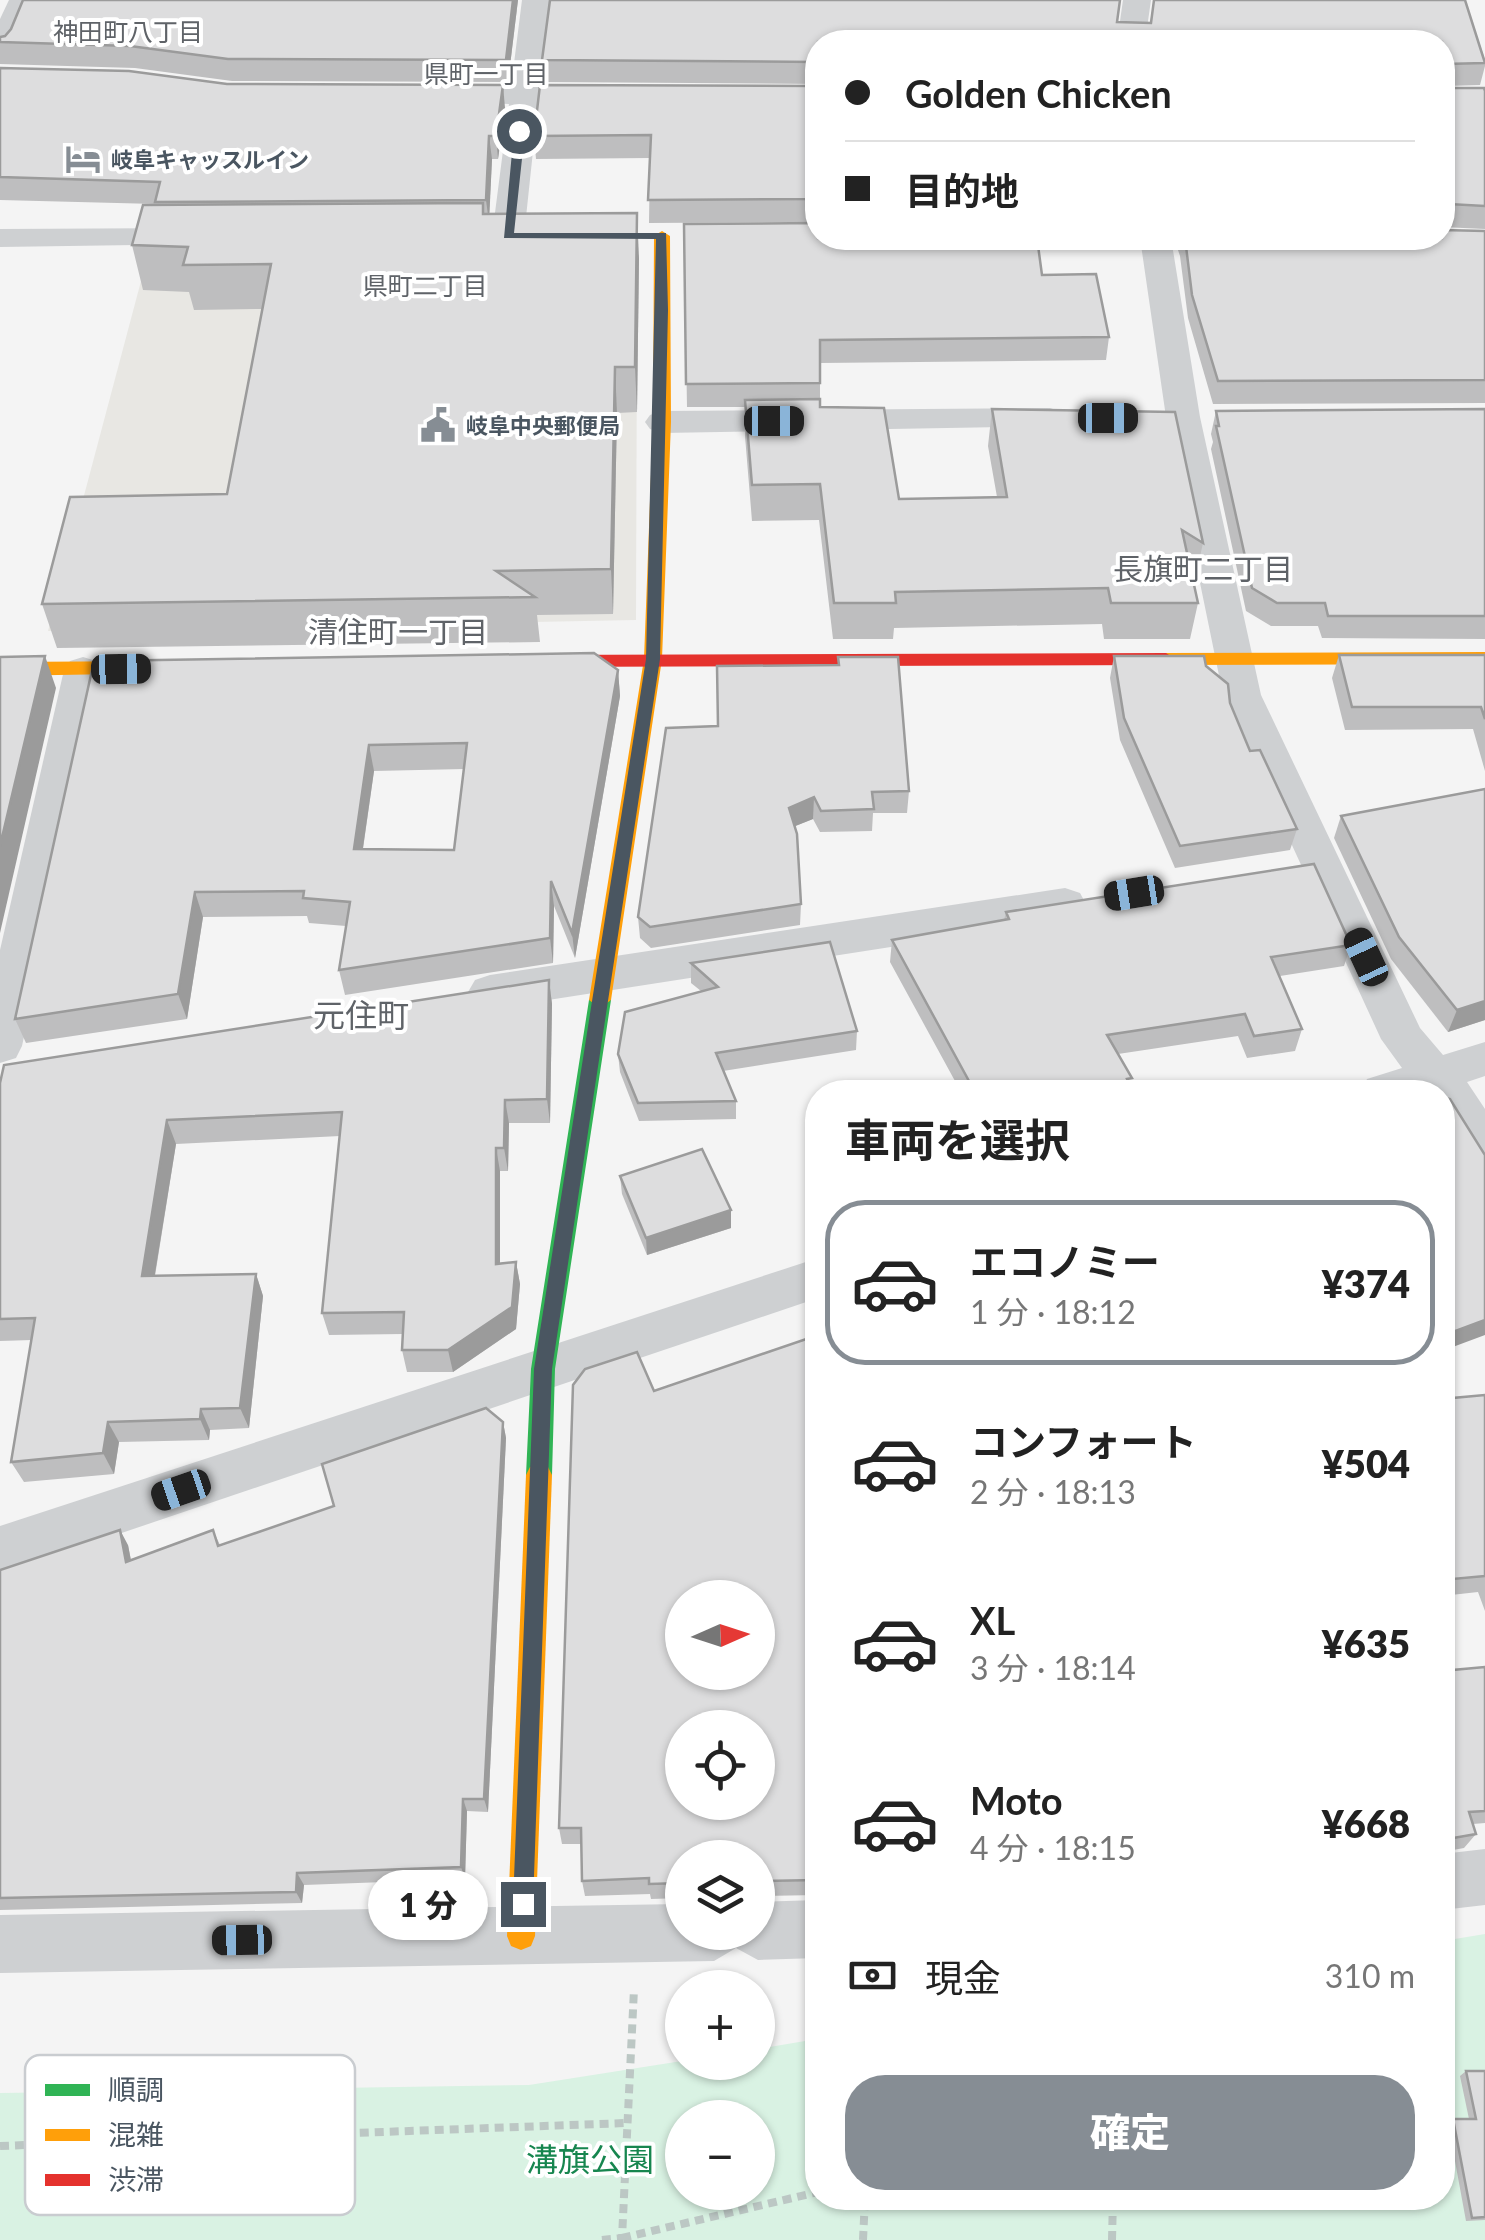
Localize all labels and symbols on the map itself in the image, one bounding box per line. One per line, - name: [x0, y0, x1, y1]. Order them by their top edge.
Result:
- district label: 神田町八丁目: [53, 16, 203, 46]
- district label: 県町一丁目: [423, 58, 549, 88]
- route start: [497, 109, 542, 154]
- hotel icon: 岐阜キャッスルイン: [64, 140, 102, 178]
- place label: 岐阜キャッスルイン: [111, 146, 309, 173]
- district label: 県町二丁目: [362, 270, 488, 300]
- car: [1078, 403, 1138, 433]
- public building icon: 岐阜中央郵便局: [419, 406, 457, 444]
- car: [744, 406, 804, 436]
- place label: 岐阜中央郵便局: [466, 412, 620, 439]
- district label: 長旗町二丁目: [1113, 550, 1293, 586]
- district label: 清住町一丁目: [308, 613, 488, 649]
- car: [91, 653, 151, 685]
- car: [1102, 873, 1166, 913]
- car: [1340, 923, 1392, 991]
- district label: 元住町: [313, 995, 409, 1034]
- car: [148, 1466, 214, 1514]
- north arrow: [665, 1580, 775, 1690]
- callout: 1 分: [368, 1869, 488, 1939]
- route end: [501, 1882, 546, 1927]
- car: [212, 1924, 272, 1956]
- legend: [25, 2055, 355, 2215]
- text: 順調: [108, 2072, 164, 2106]
- text: 混雑: [108, 2117, 164, 2151]
- park label: 溝旗公園: [526, 2139, 654, 2178]
- text: 渋滞: [108, 2162, 164, 2196]

